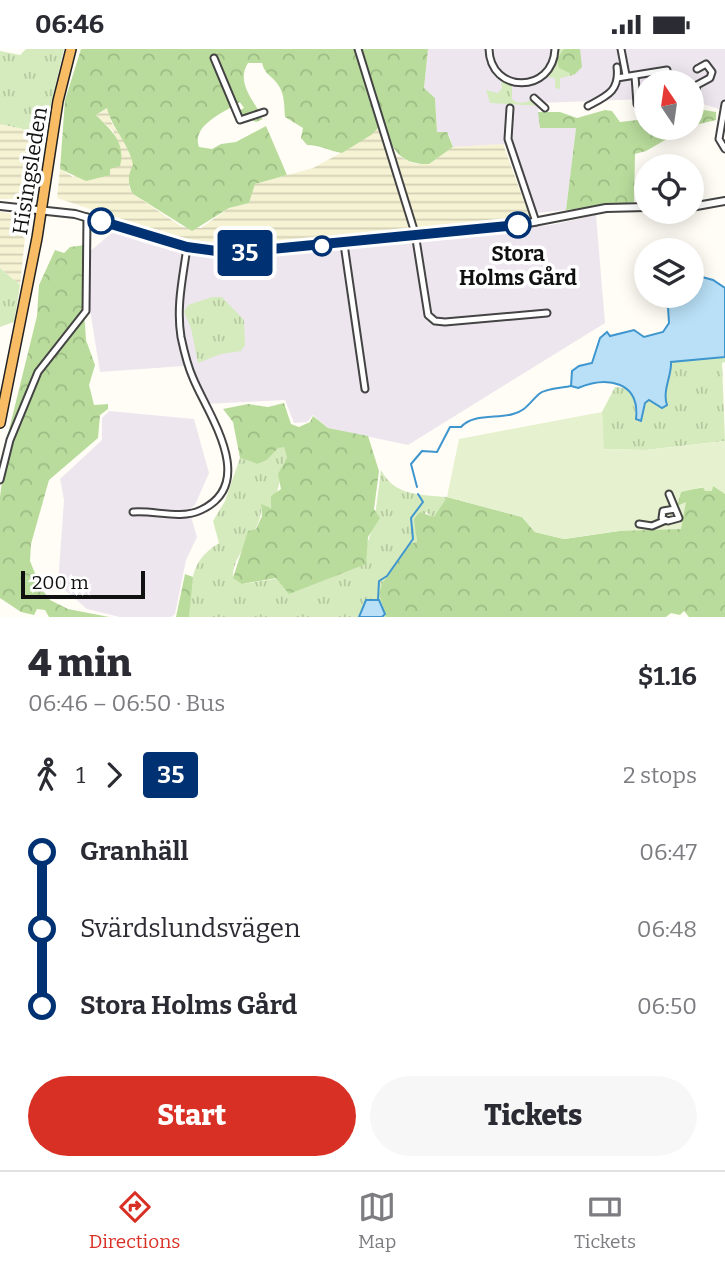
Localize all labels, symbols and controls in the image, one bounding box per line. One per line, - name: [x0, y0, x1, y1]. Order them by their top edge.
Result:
- text: 06:46: [35, 9, 104, 40]
- north arrow: [634, 70, 704, 140]
- map controls: [634, 70, 704, 308]
- street label: Hisingsleden: [7, 105, 53, 237]
- button: locate: [634, 154, 704, 224]
- unlabelled marker: [88, 208, 114, 234]
- marker: Stora Holms Gård: [505, 212, 531, 238]
- line badge: 35: [214, 230, 276, 276]
- unlabelled marker: [312, 236, 332, 256]
- button: layers: [634, 238, 704, 308]
- text: 35: [232, 239, 258, 267]
- place label: Stora Holms Gård: [459, 241, 577, 291]
- scale bar: [21, 568, 145, 600]
- text: 200 m: [32, 571, 89, 594]
- text: 4 min: [28, 640, 131, 686]
- text: $1.16: [638, 661, 697, 692]
- text: 06:46 – 06:50 · Bus: [28, 689, 225, 717]
- icon: walk: [28, 756, 66, 794]
- icon: forward: [95, 756, 133, 794]
- text: 1: [76, 761, 85, 789]
- text: 35: [157, 761, 184, 789]
- text: 2 stops: [623, 761, 697, 789]
- text: Granhäll: [80, 836, 189, 867]
- text: 06:47: [639, 838, 697, 866]
- text: Svärdslundsvägen: [80, 913, 301, 944]
- text: 06:48: [637, 915, 697, 943]
- text: Stora Holms Gård: [80, 990, 297, 1021]
- text: 06:50: [637, 992, 697, 1020]
- button: Start: [28, 1076, 356, 1156]
- button: Tickets: [370, 1076, 697, 1156]
- tab: Directions: [89, 1188, 180, 1253]
- tab: Map: [358, 1188, 396, 1253]
- tab: Tickets: [574, 1188, 636, 1253]

